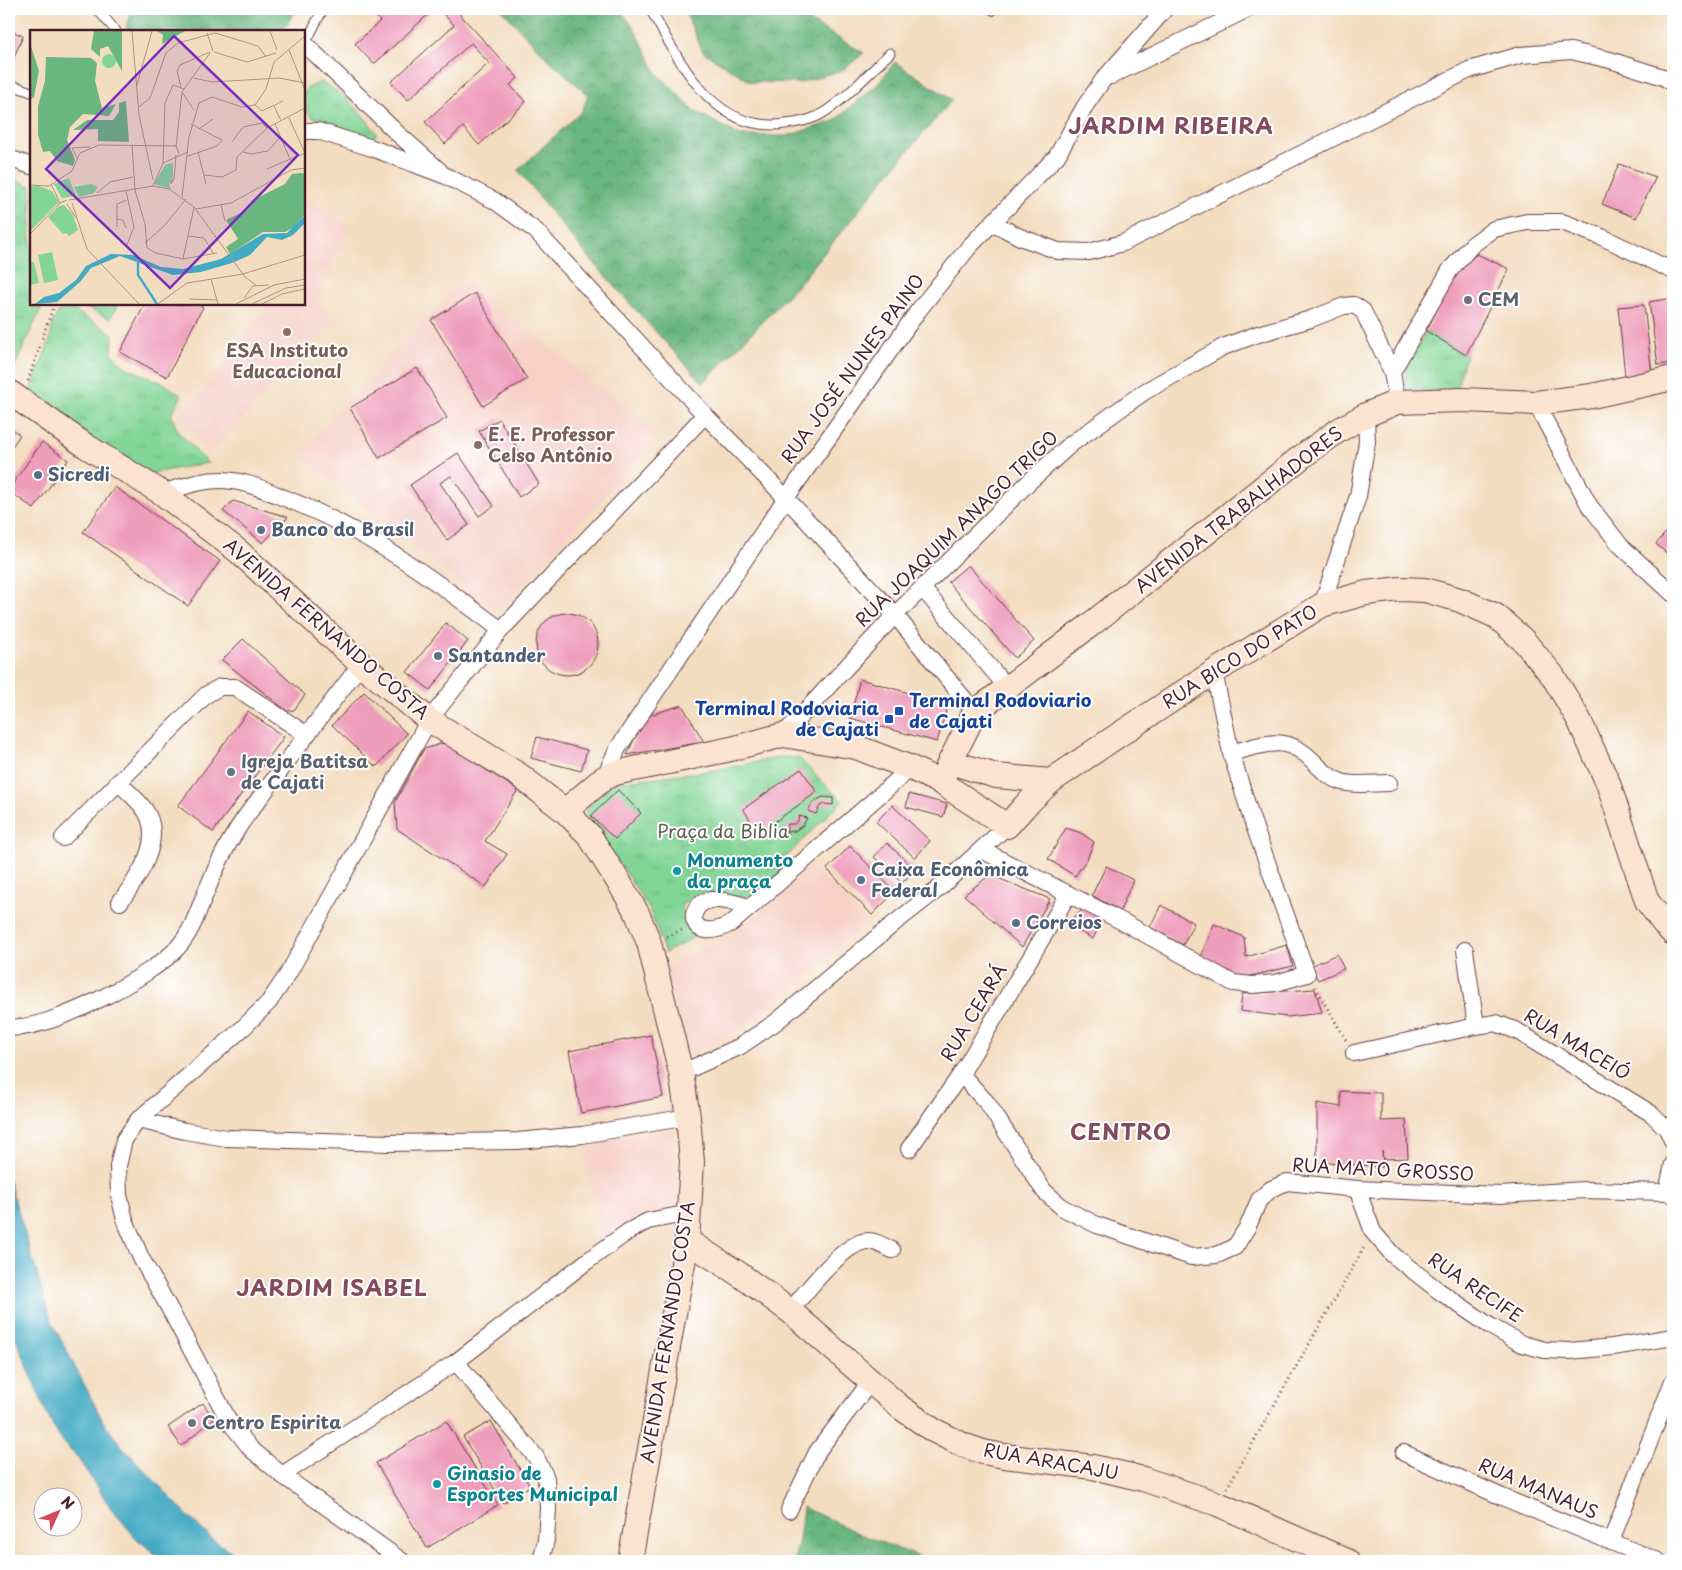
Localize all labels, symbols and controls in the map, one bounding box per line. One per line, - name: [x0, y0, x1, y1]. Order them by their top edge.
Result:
- inset map: [30, 30, 305, 305]
- district label: JARDIM RIBEIRA: [1068, 108, 1274, 141]
- street label: RUA JOSÉ NUNES PAINO: [774, 268, 930, 469]
- place label: CEM: [1478, 285, 1519, 312]
- marker: CEM: [1462, 294, 1474, 306]
- marker: ESA Instituto Educacional: [281, 326, 293, 338]
- place label: ESA Instituto Educacional: [226, 336, 349, 384]
- street label: AVENIDA TRABALHADORES: [1128, 419, 1348, 599]
- place label: E. E. Professor Celso Antônio: [488, 420, 616, 468]
- street label: RUA JOAQUIM ANAGO TRIGO: [848, 423, 1063, 632]
- marker: E. E. Professor Celso Antônio: [472, 439, 484, 451]
- place label: Sicredi: [48, 460, 110, 487]
- marker: Sicredi: [32, 469, 44, 481]
- place label: Banco do Brasil: [271, 515, 414, 542]
- marker: Banco do Brasil: [255, 524, 267, 536]
- street label: AVENIDA FERNANDO COSTA: [218, 531, 436, 725]
- street label: RUA BICO DO PATO: [1156, 597, 1322, 714]
- place label: Santander: [448, 641, 546, 668]
- marker: Santander: [432, 650, 444, 662]
- place label: Terminal Rodoviario de Cajati: [909, 686, 1092, 734]
- place label: Terminal Rodoviaria de Cajati: [695, 694, 879, 742]
- marker: Terminal Rodoviario de Cajati: [893, 705, 905, 717]
- marker: Terminal Rodoviaria de Cajati: [883, 713, 895, 725]
- place label: Igreja Batitsa de Cajati: [241, 747, 368, 795]
- marker: Igreja Batitsa de Cajati: [225, 766, 237, 778]
- park label: Praça da Biblia: [657, 817, 789, 844]
- place label: Monumento da praça: [687, 846, 793, 894]
- place label: Caixa Econômica Federal: [871, 855, 1029, 903]
- marker: Monumento da praça: [671, 865, 683, 877]
- marker: Caixa Econômica Federal: [855, 874, 867, 886]
- place label: Correios: [1026, 908, 1102, 935]
- marker: Correios: [1010, 917, 1022, 929]
- street label: RUA CEARÁ: [933, 958, 1013, 1066]
- street label: RUA MACEIÓ: [1520, 1001, 1636, 1086]
- district label: CENTRO: [1070, 1114, 1172, 1147]
- street label: RUA MATO GROSSO: [1291, 1150, 1475, 1187]
- street label: AVENIDA FERNANDO COSTA: [632, 1199, 701, 1465]
- street label: RUA RECIFE: [1423, 1245, 1529, 1328]
- district label: JARDIM ISABEL: [236, 1270, 428, 1303]
- place label: Centro Espirita: [202, 1408, 341, 1435]
- marker: Centro Espirita: [186, 1417, 198, 1429]
- street label: RUA ARACAJU: [982, 1435, 1121, 1486]
- street label: RUA MANAUS: [1475, 1450, 1602, 1525]
- place label: Ginasio de Esportes Municipal: [447, 1459, 618, 1507]
- marker: Ginasio de Esportes Municipal: [431, 1478, 443, 1490]
- north arrow: [32, 1488, 82, 1538]
- text: N: [56, 1491, 79, 1514]

